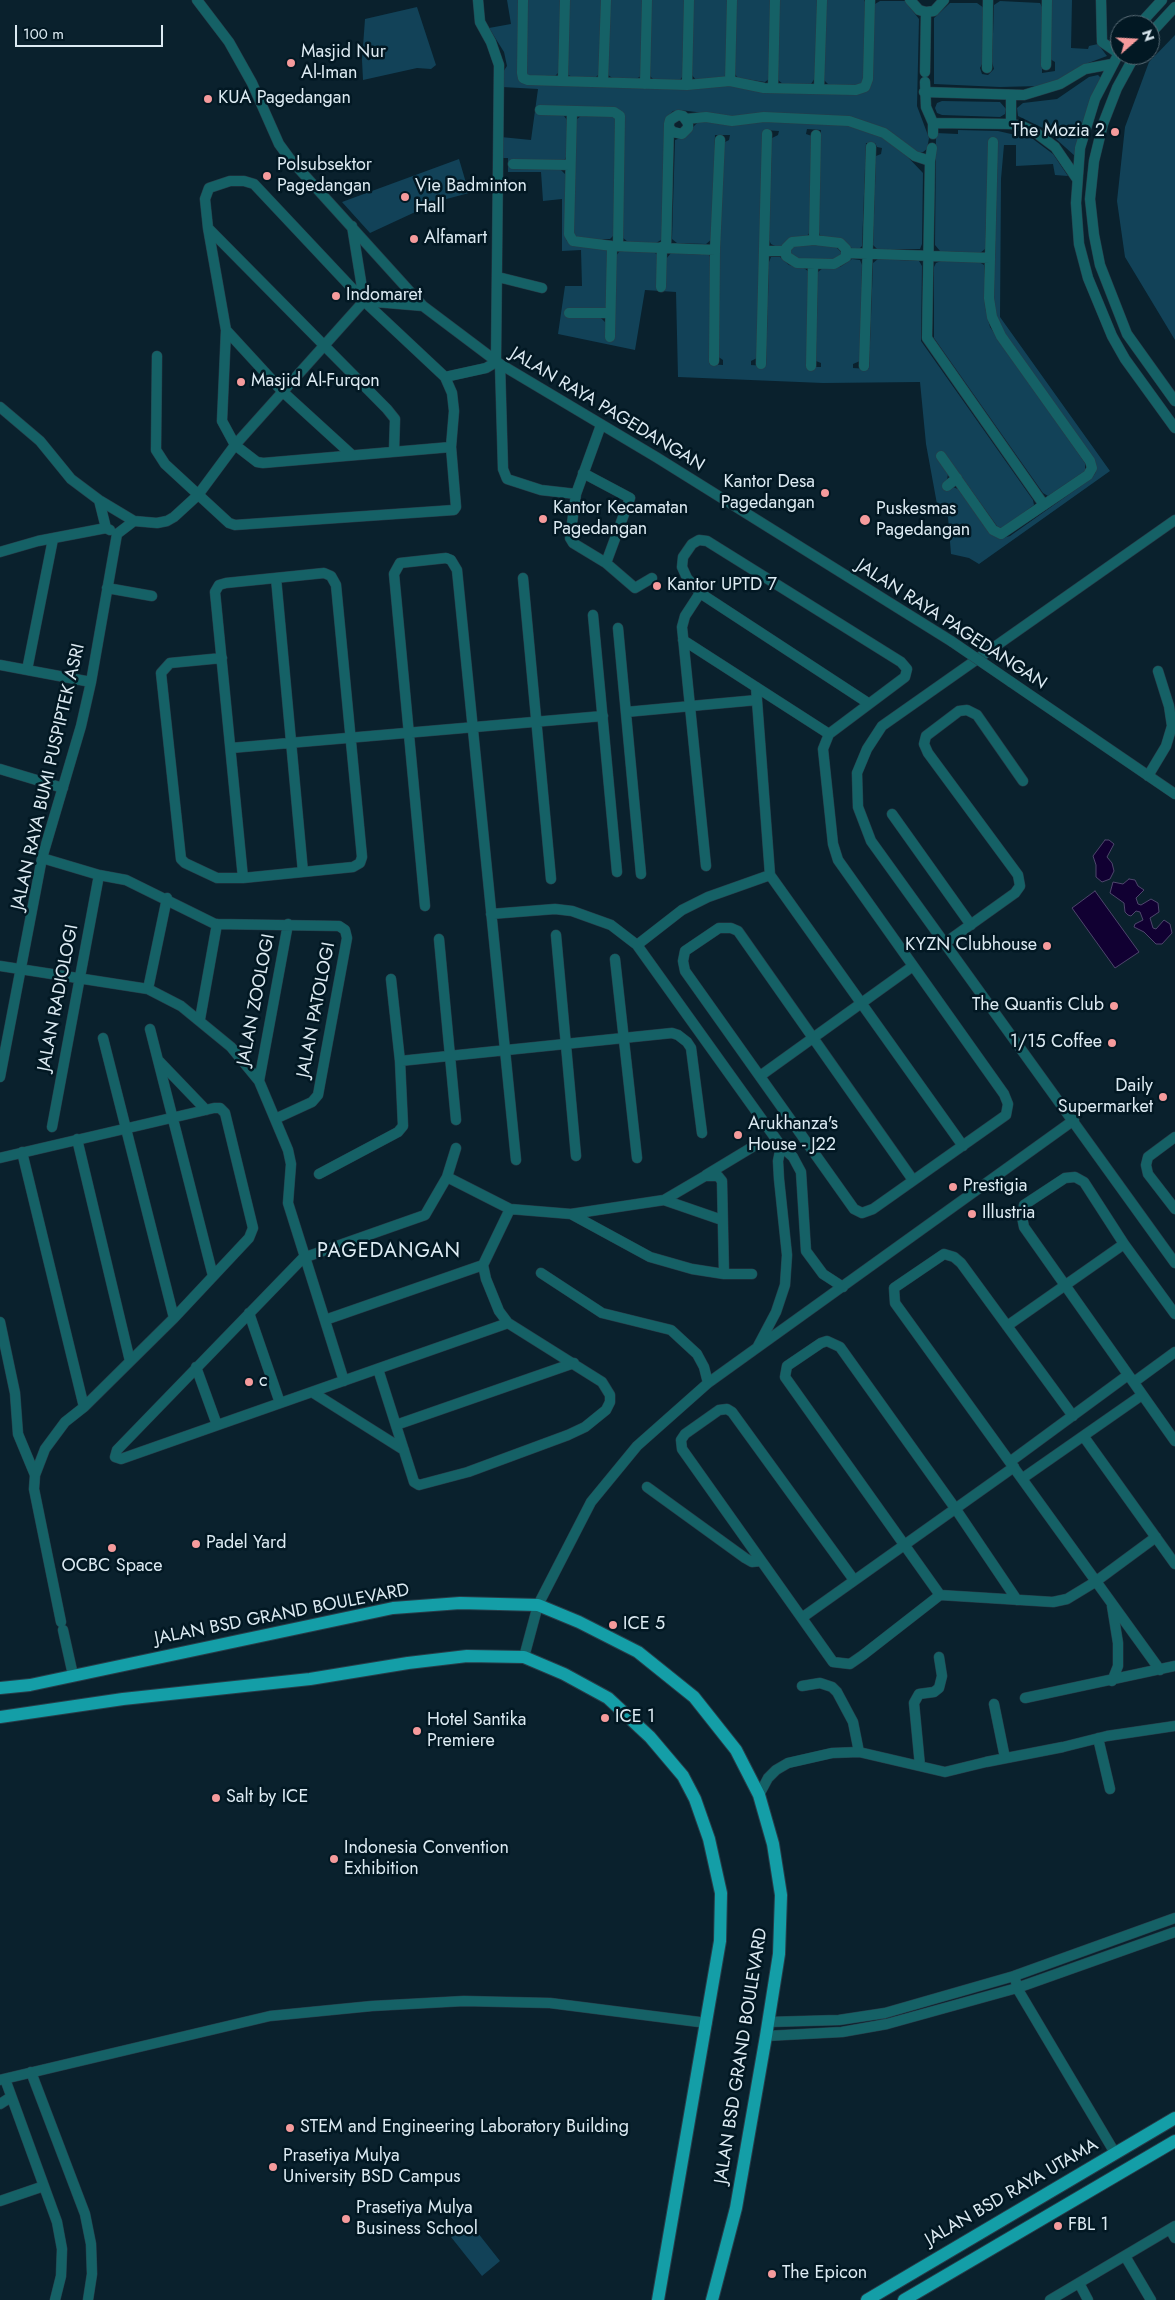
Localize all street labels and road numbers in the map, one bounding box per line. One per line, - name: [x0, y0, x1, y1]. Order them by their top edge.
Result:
- street label: JALAN RAYA PAGEDANGAN: [506, 343, 708, 477]
- street label: JALAN RAYA PAGEDANGAN: [852, 555, 1050, 695]
- street label: JALAN RAYA BUMI PUSPIPTEK ASRI: [8, 642, 90, 912]
- street label: JALAN RADIOLOGI: [34, 923, 84, 1073]
- street label: JALAN ZOOLOGI: [234, 932, 280, 1068]
- street label: JALAN PATOLOGI: [293, 941, 341, 1079]
- street label: JALAN BSD GRAND BOULEVARD: [153, 1580, 411, 1650]
- street label: JALAN BSD GRAND BOULEVARD: [711, 1926, 773, 2186]
- street label: JALAN BSD RAYA UTAMA: [922, 2135, 1102, 2251]

